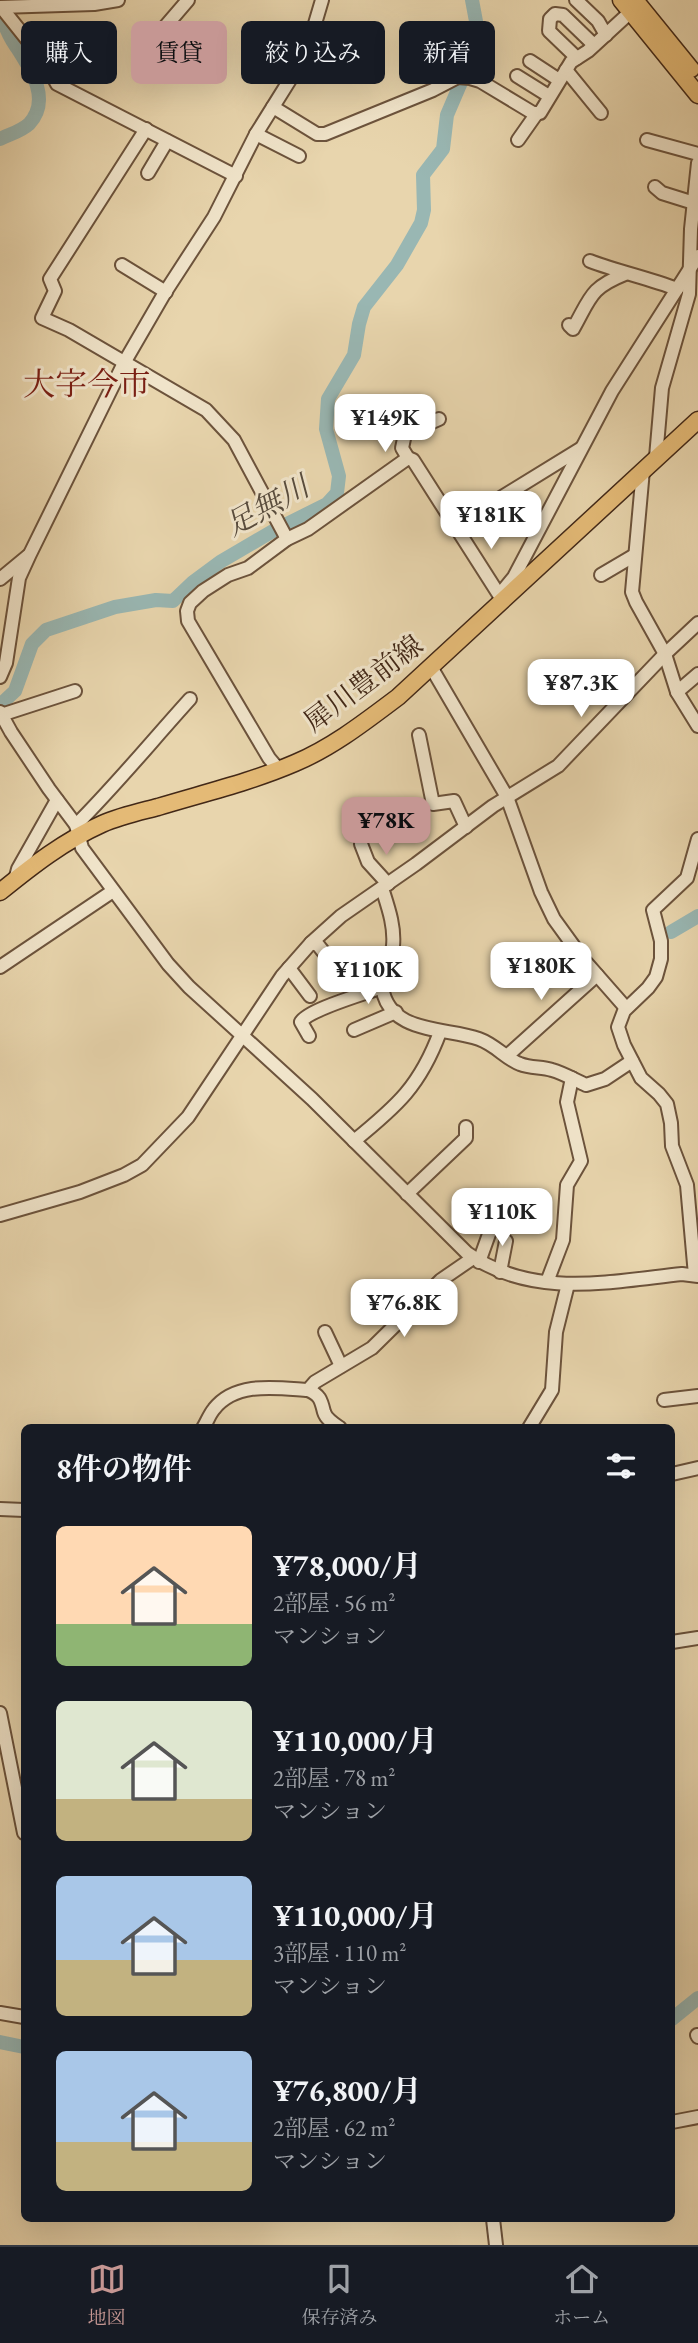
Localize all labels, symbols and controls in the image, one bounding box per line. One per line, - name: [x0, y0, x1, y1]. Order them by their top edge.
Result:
- chip: 購入: [21, 21, 117, 84]
- chip: 賃貸: [131, 21, 227, 84]
- chip: 絞り込み: [241, 21, 385, 84]
- chip: 新着: [399, 21, 495, 84]
- district label: 大字今市: [23, 363, 151, 405]
- pin: ¥149K: [336, 394, 434, 454]
- text: ¥149K: [350, 402, 420, 432]
- water label: 足無川: [218, 465, 318, 544]
- pin: ¥181K: [442, 491, 540, 551]
- text: ¥181K: [456, 499, 526, 529]
- street label: 犀川豊前線: [296, 626, 430, 740]
- pin: ¥87.3K: [524, 660, 638, 719]
- text: ¥87.3K: [544, 667, 618, 697]
- pin: ¥78K: [345, 798, 427, 857]
- text: ¥78K: [358, 805, 414, 835]
- pin: ¥180K: [492, 942, 590, 1002]
- pin: ¥110K: [319, 946, 417, 1006]
- text: ¥180K: [506, 950, 576, 980]
- text: ¥110K: [333, 954, 403, 984]
- pin: ¥110K: [453, 1188, 551, 1248]
- text: ¥110K: [467, 1196, 537, 1226]
- pin: ¥76.8K: [347, 1280, 461, 1339]
- text: ¥76.8K: [367, 1287, 441, 1317]
- icon: filters: [602, 1447, 640, 1485]
- text: 8件の物件: [56, 1449, 192, 1488]
- text: ¥78,000/月: [273, 1546, 422, 1585]
- icon: home: [112, 1554, 196, 1638]
- text: 2部屋 · 56 m²: [273, 1588, 395, 1618]
- text: マンション: [273, 1621, 387, 1651]
- text: ¥110,000/月: [273, 1721, 437, 1760]
- icon: home: [112, 1729, 196, 1813]
- text: 2部屋 · 78 m²: [273, 1763, 395, 1793]
- text: マンション: [273, 1796, 387, 1826]
- text: ¥110,000/月: [273, 1896, 437, 1935]
- icon: home: [112, 1904, 196, 1988]
- text: 3部屋 · 110 m²: [273, 1938, 406, 1968]
- text: マンション: [273, 1971, 387, 2001]
- text: ¥76,800/月: [273, 2071, 422, 2110]
- icon: home: [112, 2079, 196, 2163]
- text: 2部屋 · 62 m²: [273, 2113, 395, 2143]
- text: マンション: [273, 2146, 387, 2176]
- tab: 地図: [88, 2260, 126, 2330]
- tab: 保存済み: [301, 2260, 377, 2330]
- tab: ホーム: [553, 2260, 610, 2330]

